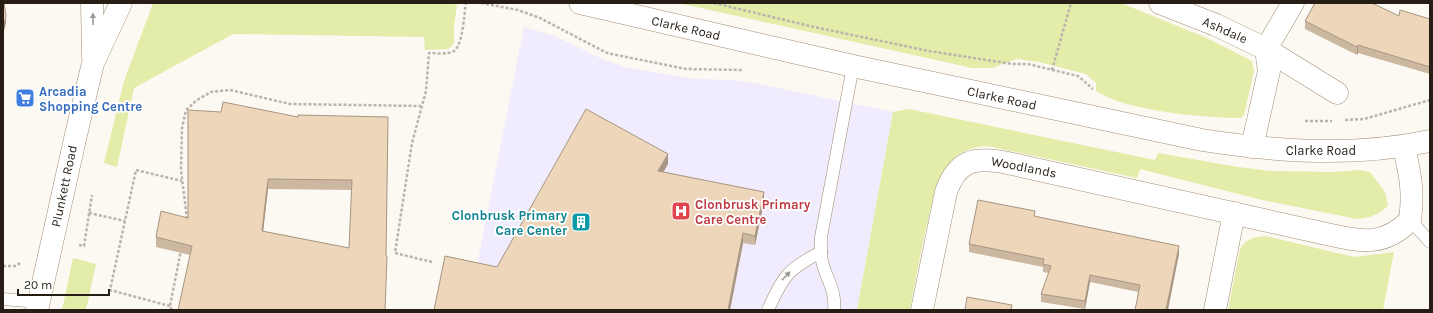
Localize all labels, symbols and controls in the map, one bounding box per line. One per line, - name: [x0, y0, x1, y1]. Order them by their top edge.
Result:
- one-way arrow: [89, 13, 96, 25]
- street label: Clarke Road: [650, 13, 722, 43]
- street label: Ashdale: [1200, 14, 1250, 47]
- street label: Clarke Road: [966, 83, 1038, 113]
- place label: Arcadia Shopping Centre: [39, 84, 142, 114]
- supermarket icon: Arcadia Shopping Centre: [14, 87, 36, 109]
- street label: Clarke Road: [1286, 143, 1356, 158]
- street label: Plunkett Road: [48, 144, 80, 228]
- street label: Woodlands: [990, 153, 1058, 181]
- place label: Clonbrusk Primary Care Centre: [695, 197, 811, 227]
- hospital icon: Clonbrusk Primary Care Centre: [670, 200, 692, 222]
- place label: Clonbrusk Primary Care Center: [452, 208, 568, 238]
- building icon: Clonbrusk Primary Care Center: [570, 211, 592, 233]
- scale bar: [18, 271, 109, 297]
- one-way arrow: [781, 271, 791, 281]
- text: 20 m: [24, 278, 52, 292]

